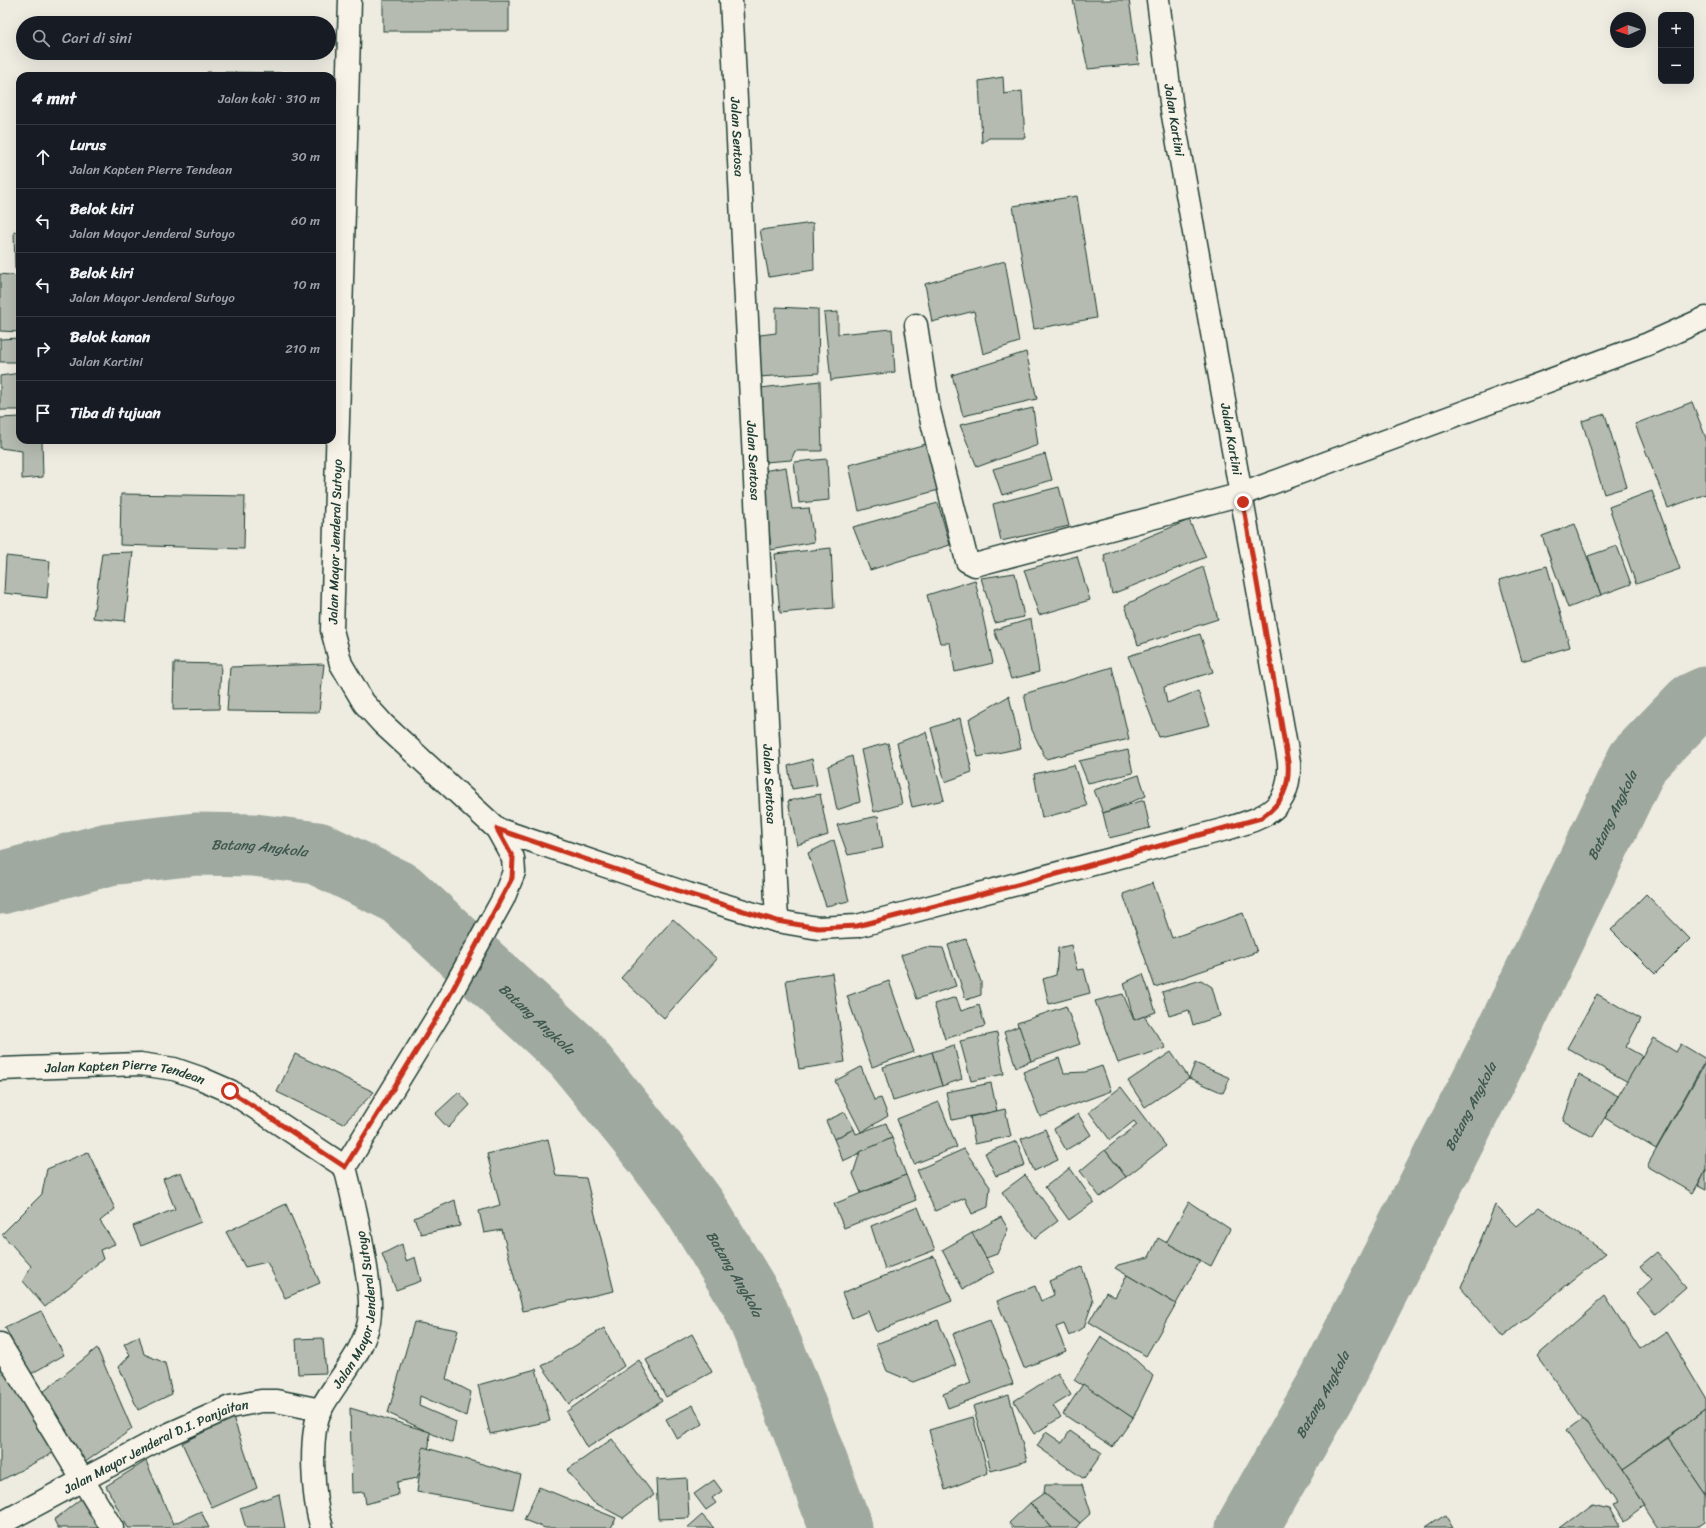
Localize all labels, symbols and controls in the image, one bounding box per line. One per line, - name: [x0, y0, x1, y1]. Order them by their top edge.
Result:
- north arrow: [1610, 12, 1646, 48]
- map controls: [1658, 12, 1694, 84]
- button: +: [1658, 12, 1694, 48]
- search box: [16, 16, 336, 60]
- text: Cari di sini: [62, 25, 132, 51]
- icon: search: [30, 27, 52, 49]
- button: −: [1658, 48, 1694, 84]
- street label: Jalan Kartini: [1157, 81, 1192, 158]
- text: 4 mnt: [32, 83, 76, 113]
- text: Jalan kaki · 310 m: [218, 87, 320, 110]
- street label: Jalan Sentosa: [724, 96, 751, 178]
- text: Lurus: [70, 132, 106, 158]
- text: 30 m: [291, 145, 320, 168]
- icon: ahead: [32, 146, 54, 168]
- text: Jalan Kapten Pierre Tendean: [70, 158, 232, 181]
- text: Belok kiri: [70, 196, 133, 222]
- text: 60 m: [291, 209, 320, 232]
- icon: left: [32, 210, 54, 232]
- text: Jalan Mayor Jenderal Sutoyo: [70, 222, 235, 245]
- text: Belok kiri: [70, 260, 133, 286]
- text: 10 m: [293, 273, 320, 296]
- icon: left: [32, 274, 54, 296]
- text: Jalan Mayor Jenderal Sutoyo: [70, 286, 235, 309]
- text: Belok kanan: [70, 324, 150, 350]
- text: 210 m: [285, 337, 320, 360]
- icon: right: [32, 338, 54, 360]
- text: Jalan Kartini: [70, 350, 143, 373]
- text: Tiba di tujuan: [70, 400, 161, 426]
- street label: Jalan Kartini: [1214, 400, 1249, 477]
- icon: arrive: [32, 402, 54, 424]
- street label: Jalan Sentosa: [740, 419, 767, 501]
- street label: Jalan Mayor Jenderal Sutoyo: [321, 458, 349, 625]
- route end: [1234, 493, 1252, 511]
- street label: Jalan Sentosa: [756, 743, 783, 825]
- water label: Batang Angkola: [1580, 765, 1645, 864]
- water label: Batang Angkola: [211, 832, 311, 865]
- water label: Batang Angkola: [493, 977, 582, 1063]
- street label: Jalan Kapten Pierre Tendean: [43, 1053, 209, 1091]
- water label: Batang Angkola: [1438, 1056, 1505, 1156]
- route start: [221, 1082, 239, 1100]
- water label: Batang Angkola: [699, 1226, 770, 1323]
- street label: Jalan Mayor Jenderal Sutoyo: [325, 1228, 382, 1394]
- water label: Batang Angkola: [1288, 1345, 1358, 1443]
- street label: Jalan Mayor Jenderal D.I. Panjaitan: [59, 1393, 250, 1501]

